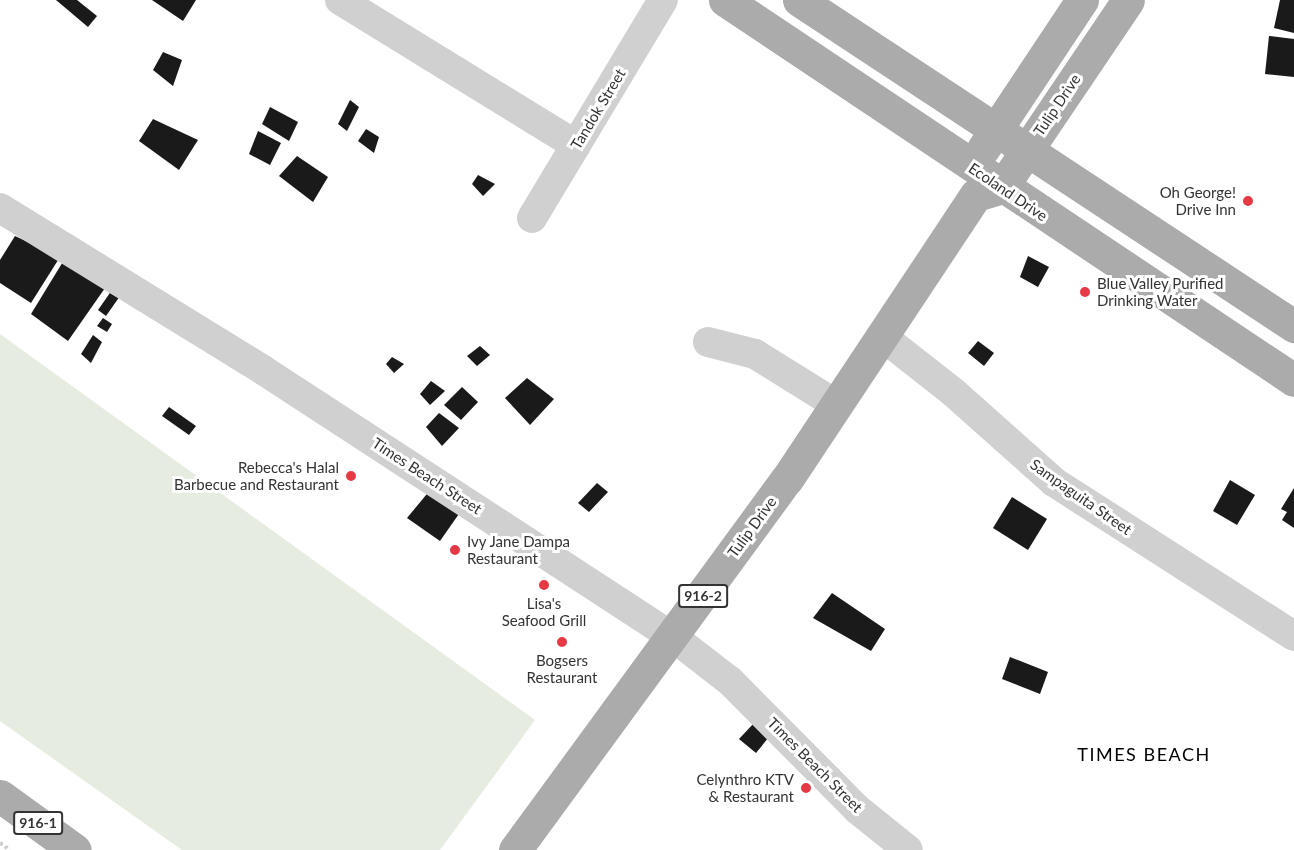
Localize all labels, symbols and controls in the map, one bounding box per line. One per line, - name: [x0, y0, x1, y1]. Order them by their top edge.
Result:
- street label: Tandok Street: [567, 65, 629, 153]
- street label: Tulip Drive: [1030, 71, 1084, 139]
- street label: Ecoland Drive: [965, 159, 1051, 225]
- place label: Oh George! Drive Inn: [1160, 183, 1236, 218]
- marker: Oh George! Drive Inn: [1241, 194, 1255, 208]
- place label: Blue Valley Purified Drinking Water: [1097, 274, 1224, 309]
- marker: Blue Valley Purified Drinking Water: [1078, 285, 1092, 299]
- street label: Times Beach Street: [369, 434, 485, 518]
- street label: Sampaguita Street: [1027, 455, 1135, 539]
- place label: Rebecca's Halal Barbecue and Restaurant: [174, 458, 339, 493]
- marker: Rebecca's Halal Barbecue and Restaurant: [344, 469, 358, 483]
- street label: Tulip Drive: [724, 493, 780, 561]
- place label: Ivy Jane Dampa Restaurant: [467, 532, 571, 567]
- marker: Ivy Jane Dampa Restaurant: [448, 543, 462, 557]
- marker: Lisa's Seafood Grill: [537, 578, 551, 592]
- road number: 916-2: [678, 585, 728, 607]
- place label: Lisa's Seafood Grill: [502, 594, 586, 629]
- marker: Bogsers Restaurant: [555, 635, 569, 649]
- place label: Bogsers Restaurant: [527, 651, 597, 686]
- street label: Times Beach Street: [764, 714, 866, 816]
- district label: TIMES BEACH: [1077, 743, 1211, 765]
- place label: Celynthro KTV & Restaurant: [696, 770, 794, 805]
- marker: Celynthro KTV & Restaurant: [799, 781, 813, 795]
- road number: 916-1: [12, 812, 63, 834]

